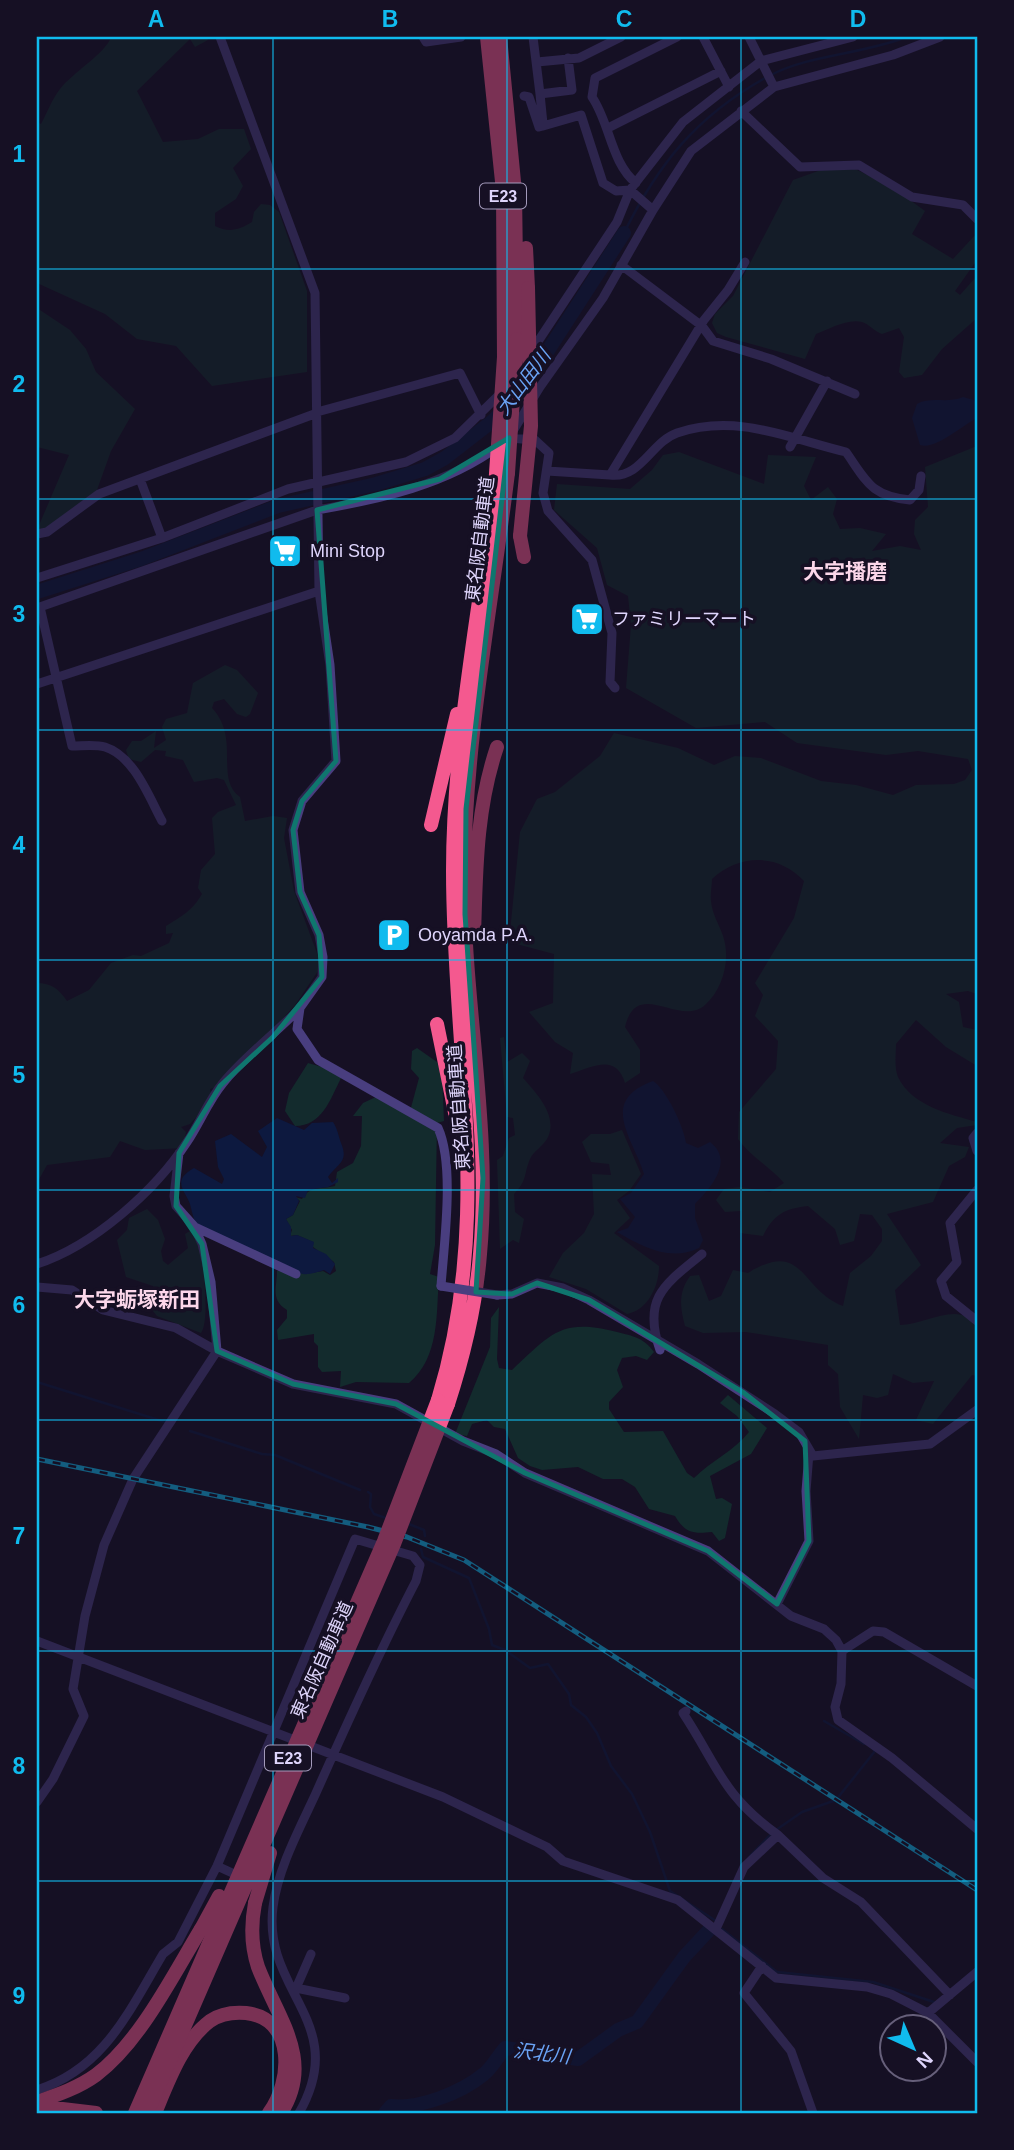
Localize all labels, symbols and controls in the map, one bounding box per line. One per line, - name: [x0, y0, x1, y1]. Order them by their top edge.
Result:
- text: A: [148, 6, 164, 32]
- text: B: [382, 6, 398, 32]
- text: C: [616, 6, 632, 32]
- text: D: [850, 6, 866, 32]
- text: 1: [13, 141, 26, 167]
- road number: E23: [480, 184, 526, 208]
- water label: 大山田川: [492, 344, 556, 419]
- text: 2: [13, 371, 25, 397]
- street label: 東名阪自動車道: [462, 475, 498, 603]
- supermarket icon: Mini Stop: [266, 532, 304, 570]
- place label: Mini Stop: [310, 541, 385, 561]
- district label: 大字播磨: [803, 560, 887, 583]
- supermarket icon: ファミリーマート: [568, 600, 606, 638]
- text: 3: [13, 601, 25, 627]
- place label: ファミリーマート: [612, 609, 756, 629]
- text: 4: [13, 832, 26, 858]
- parking icon: Ooyamda P.A.: [375, 916, 413, 954]
- place label: Ooyamda P.A.: [418, 925, 533, 945]
- street label: 東名阪自動車道: [445, 1043, 473, 1171]
- text: 5: [13, 1062, 26, 1088]
- district label: 大字蛎塚新田: [74, 1288, 200, 1311]
- text: 6: [13, 1292, 25, 1318]
- text: 7: [13, 1523, 25, 1549]
- street label: 東名阪自動車道: [287, 1598, 357, 1722]
- road number: E23: [265, 1746, 311, 1770]
- text: 8: [13, 1753, 26, 1779]
- text: 9: [13, 1983, 25, 2009]
- north arrow: [878, 2014, 948, 2084]
- water label: 沢北川: [512, 2040, 573, 2068]
- text: N: [912, 2048, 937, 2072]

